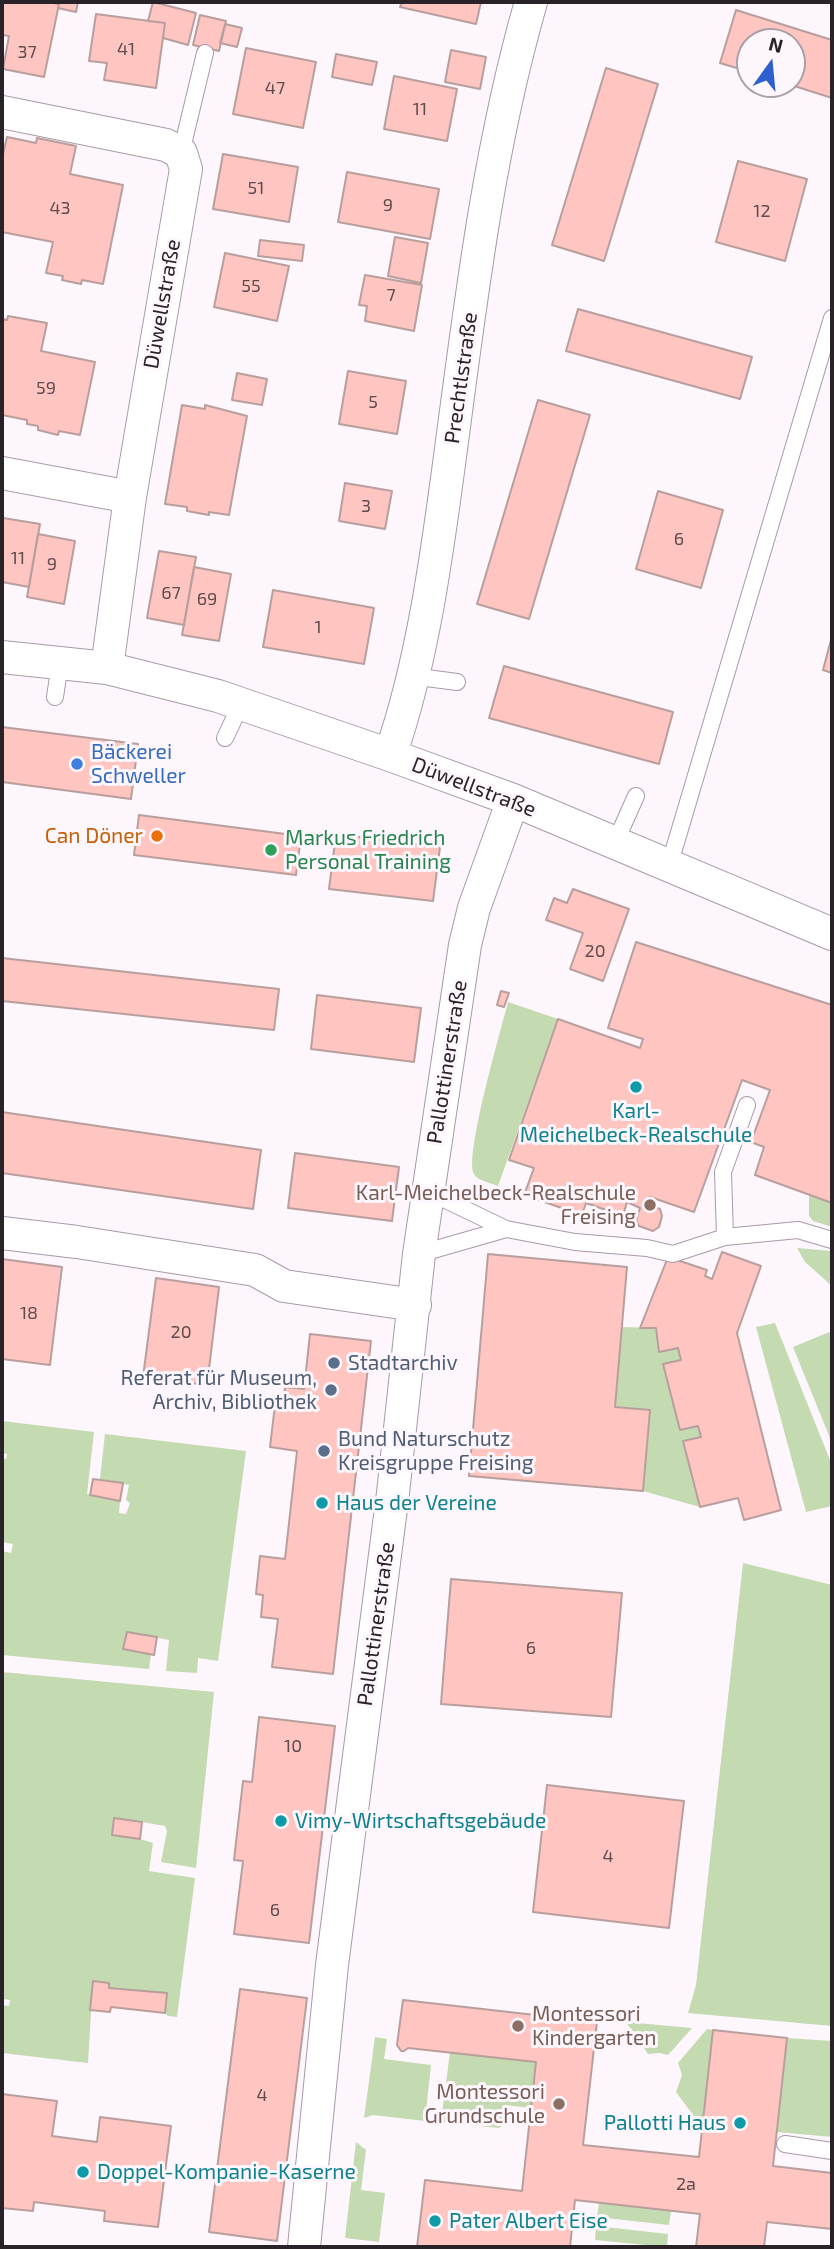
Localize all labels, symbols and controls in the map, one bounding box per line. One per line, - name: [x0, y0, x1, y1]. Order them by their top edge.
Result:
- north arrow: [736, 28, 806, 98]
- text: N: [766, 31, 786, 57]
- house number: 41: [117, 38, 135, 60]
- house number: 37: [17, 41, 37, 63]
- house number: 47: [265, 77, 285, 99]
- house number: 11: [413, 98, 427, 120]
- house number: 51: [248, 177, 264, 199]
- house number: 9: [383, 194, 393, 216]
- house number: 43: [49, 197, 71, 219]
- house number: 12: [753, 200, 771, 222]
- street label: Düwellstraße: [138, 237, 186, 371]
- house number: 55: [241, 275, 261, 297]
- house number: 7: [386, 284, 396, 306]
- street label: Prechtlstraße: [439, 311, 483, 445]
- house number: 59: [36, 377, 56, 399]
- house number: 5: [368, 391, 378, 413]
- house number: 3: [361, 495, 371, 517]
- house number: 6: [674, 528, 684, 550]
- house number: 11: [11, 547, 25, 569]
- house number: 9: [47, 553, 57, 575]
- house number: 67: [161, 582, 181, 604]
- house number: 69: [197, 588, 217, 610]
- house number: 1: [314, 616, 322, 638]
- place label: Bäckerei Schweller: [91, 739, 186, 789]
- street label: Düwellstraße: [408, 752, 540, 822]
- marker: Bäckerei Schweller: [69, 756, 85, 772]
- place label: Can Döner: [45, 823, 143, 849]
- place label: Markus Friedrich Personal Training: [285, 825, 451, 875]
- marker: Can Döner: [149, 828, 165, 844]
- marker: Markus Friedrich Personal Training: [263, 842, 279, 858]
- house number: 20: [585, 940, 605, 962]
- street label: Pallottinerstraße: [422, 978, 472, 1146]
- marker: Karl- Meichelbeck-Realschule: [628, 1079, 644, 1095]
- place label: Karl- Meichelbeck-Realschule: [520, 1098, 752, 1148]
- place label: Karl-Meichelbeck-Realschule Freising: [356, 1180, 636, 1230]
- marker: Karl-Meichelbeck-Realschule Freising: [642, 1197, 658, 1213]
- house number: 18: [20, 1302, 38, 1324]
- house number: 20: [171, 1321, 191, 1343]
- place label: Stadtarchiv: [348, 1350, 458, 1376]
- marker: Stadtarchiv: [326, 1355, 342, 1371]
- place label: Referat für Museum, Archiv, Bibliothek: [121, 1365, 317, 1415]
- marker: Referat für Museum, Archiv, Bibliothek: [323, 1382, 339, 1398]
- place label: Bund Naturschutz Kreisgruppe Freising: [338, 1426, 534, 1476]
- marker: Bund Naturschutz Kreisgruppe Freising: [316, 1443, 332, 1459]
- place label: Haus der Vereine: [336, 1490, 497, 1516]
- marker: Haus der Vereine: [314, 1495, 330, 1511]
- street label: Pallottinerstraße: [352, 1540, 400, 1708]
- house number: 6: [526, 1637, 536, 1659]
- house number: 10: [284, 1735, 302, 1757]
- place label: Vimy-Wirtschaftsgebäude: [295, 1808, 546, 1834]
- marker: Vimy-Wirtschaftsgebäude: [273, 1813, 289, 1829]
- house number: 4: [602, 1845, 614, 1867]
- house number: 6: [270, 1899, 280, 1921]
- place label: Montessori Kindergarten: [532, 2001, 657, 2051]
- marker: Montessori Kindergarten: [510, 2018, 526, 2034]
- place label: Montessori Grundschule: [425, 2079, 545, 2129]
- house number: 4: [256, 2084, 268, 2106]
- marker: Montessori Grundschule: [551, 2096, 567, 2112]
- place label: Pallotti Haus: [604, 2110, 726, 2136]
- marker: Pallotti Haus: [732, 2115, 748, 2131]
- place label: Doppel-Kompanie-Kaserne: [97, 2159, 356, 2185]
- marker: Doppel-Kompanie-Kaserne: [75, 2164, 91, 2180]
- house number: 2a: [676, 2173, 696, 2195]
- place label: Pater Albert Eise: [449, 2208, 608, 2234]
- marker: Pater Albert Eise: [427, 2213, 443, 2229]

